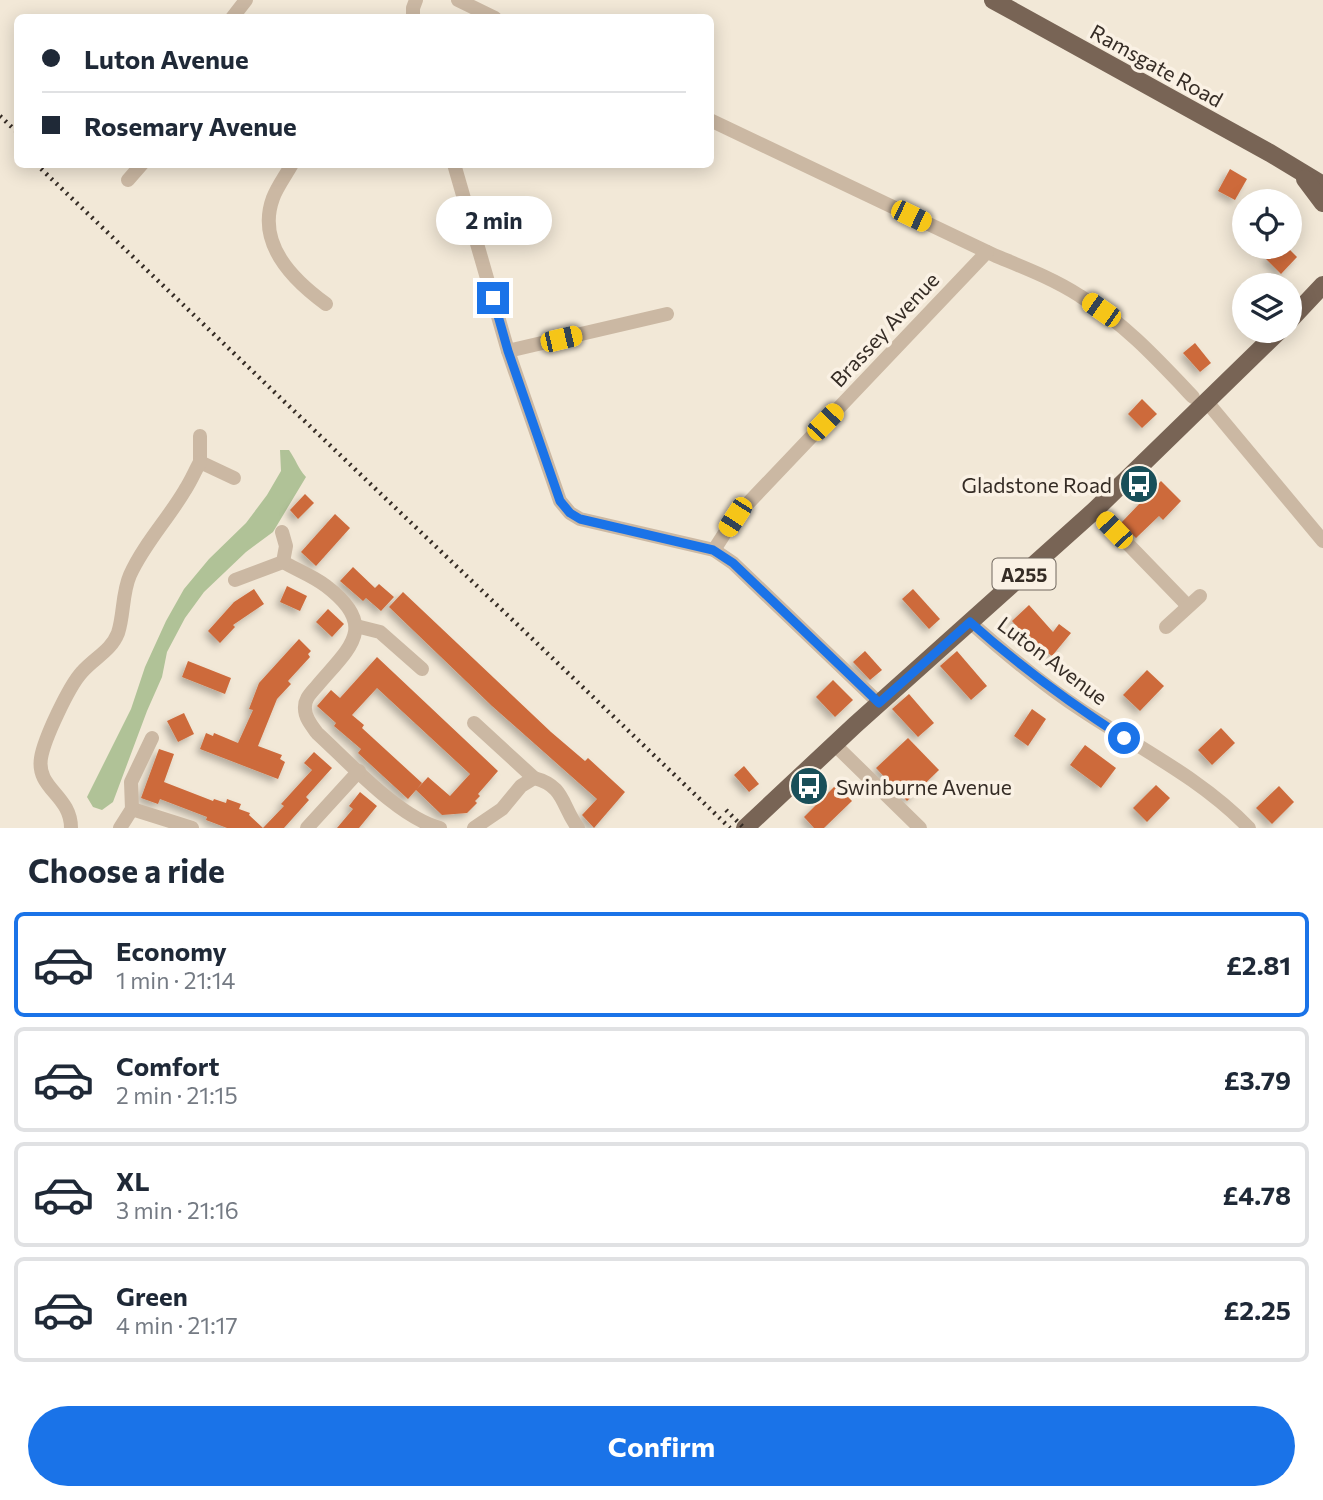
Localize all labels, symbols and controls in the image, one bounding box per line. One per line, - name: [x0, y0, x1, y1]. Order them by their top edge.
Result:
- street label: Ramsgate Road: [1086, 18, 1228, 112]
- text: Luton Avenue: [84, 43, 249, 74]
- text: Rosemary Avenue: [84, 110, 297, 141]
- map controls: [1232, 189, 1302, 343]
- button: locate: [1232, 189, 1302, 259]
- callout: 2 min: [435, 196, 551, 246]
- car: [888, 197, 935, 235]
- text: 2 min: [465, 206, 523, 234]
- street label: Brassey Avenue: [825, 267, 943, 391]
- button: layers: [1232, 273, 1302, 343]
- route end: [477, 282, 509, 314]
- car: [1078, 289, 1125, 331]
- car: [539, 324, 584, 354]
- car: [803, 400, 848, 444]
- bus stop icon: Gladstone Road: [1118, 463, 1160, 505]
- place label: Gladstone Road: [961, 472, 1112, 497]
- car: [715, 494, 756, 540]
- car: [1092, 508, 1137, 552]
- road number: A255: [992, 558, 1056, 590]
- street label: Luton Avenue: [993, 611, 1113, 709]
- route start: [1108, 722, 1140, 754]
- bus stop icon: Swinburne Avenue: [788, 765, 830, 807]
- place label: Swinburne Avenue: [836, 774, 1012, 799]
- text: Choose a ride: [28, 850, 225, 890]
- icon: car: [32, 933, 95, 996]
- text: Economy: [116, 935, 227, 966]
- text: £2.81: [1226, 949, 1291, 980]
- text: 1 min · 21:14: [116, 966, 235, 994]
- icon: car: [32, 1048, 95, 1111]
- text: Comfort: [116, 1050, 219, 1081]
- text: £3.79: [1224, 1064, 1291, 1095]
- text: 2 min · 21:15: [116, 1081, 238, 1109]
- icon: car: [32, 1163, 95, 1226]
- text: XL: [116, 1165, 150, 1196]
- text: £4.78: [1223, 1179, 1291, 1210]
- text: 3 min · 21:16: [116, 1196, 239, 1224]
- icon: car: [32, 1278, 95, 1341]
- text: Green: [116, 1280, 188, 1311]
- text: £2.25: [1224, 1294, 1291, 1325]
- text: 4 min · 21:17: [116, 1311, 238, 1339]
- button: Confirm: [28, 1406, 1295, 1486]

